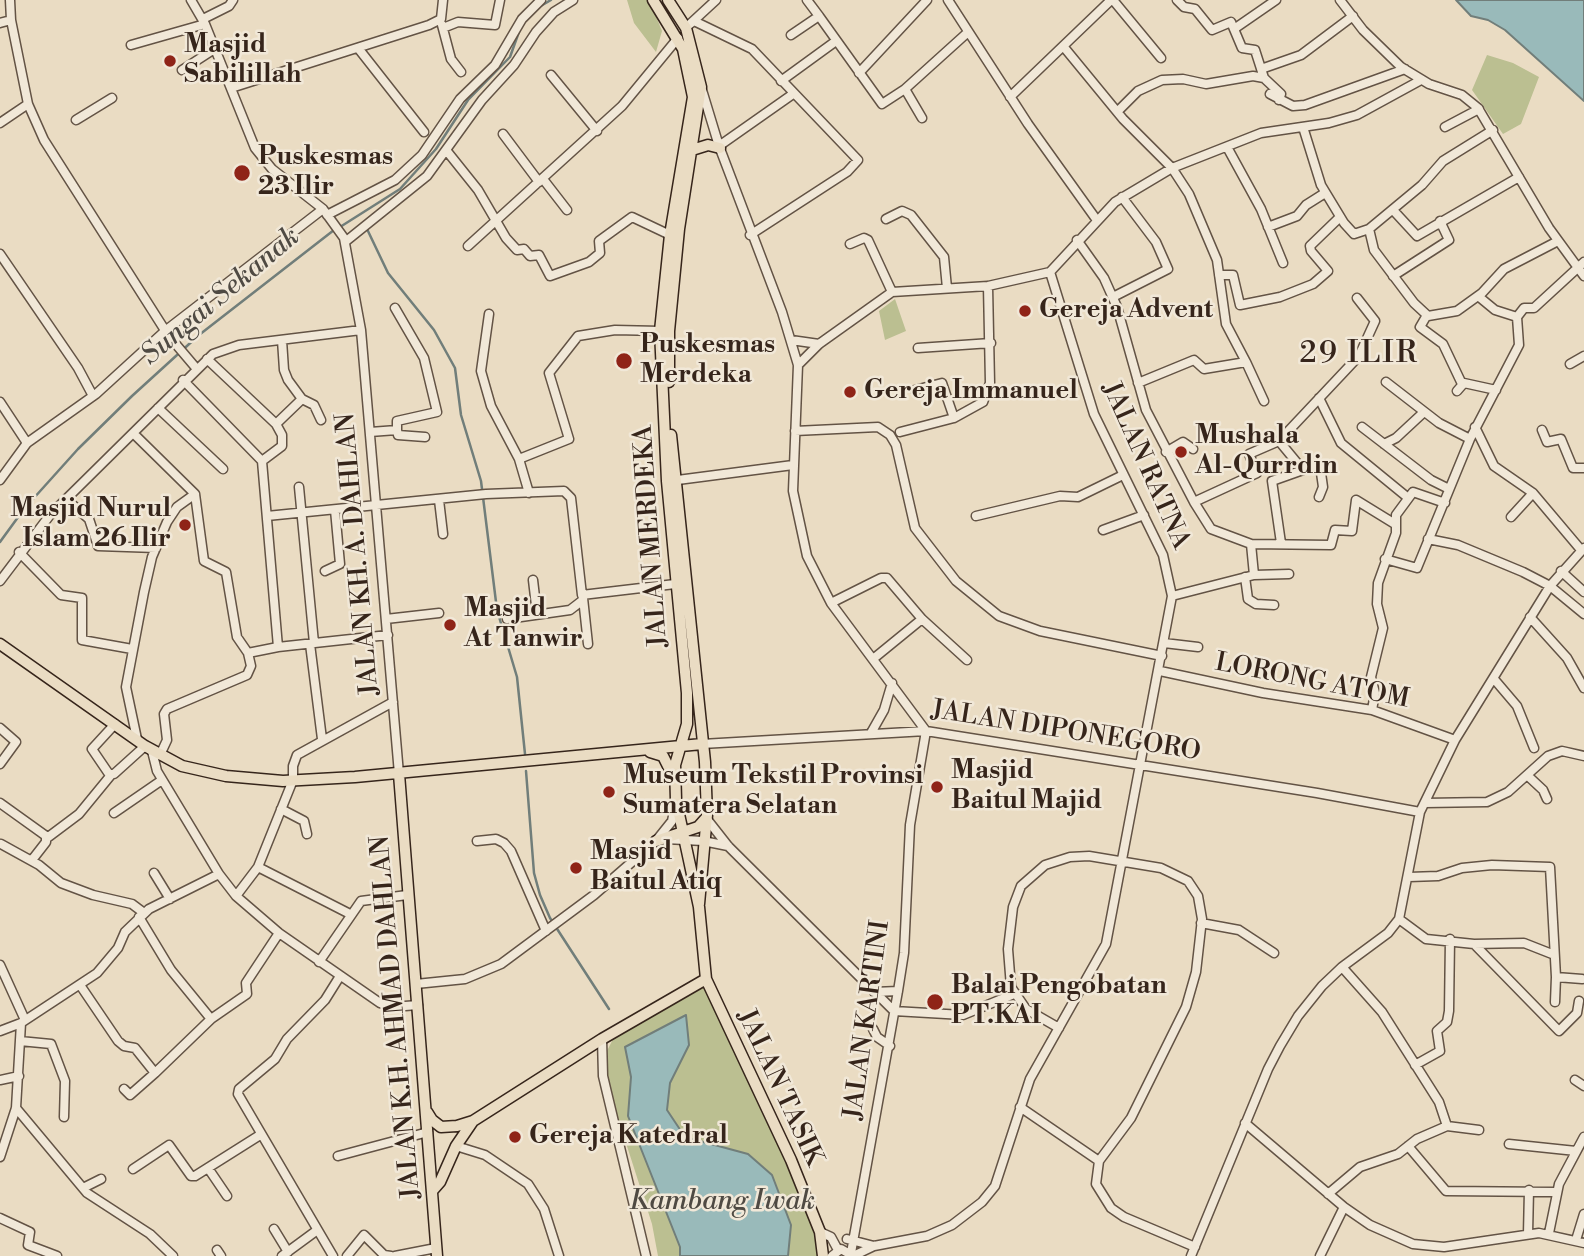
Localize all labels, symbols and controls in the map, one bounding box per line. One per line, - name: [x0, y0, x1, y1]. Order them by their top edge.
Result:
- place label: Masjid Sabilillah: [184, 30, 302, 92]
- marker: Masjid Sabilillah: [162, 53, 178, 69]
- place label: Puskesmas 23 Ilir: [258, 142, 393, 204]
- marker: Puskesmas 23 Ilir: [232, 163, 252, 183]
- water label: Sungai Sekanak: [135, 221, 307, 373]
- place label: Gereja Advent: [1039, 295, 1213, 327]
- marker: Gereja Advent: [1017, 303, 1033, 319]
- place label: Puskesmas Merdeka: [640, 330, 775, 392]
- district label: 29 ILIR: [1300, 337, 1418, 373]
- marker: Puskesmas Merdeka: [614, 351, 634, 371]
- place label: Gereja Immanuel: [864, 376, 1078, 408]
- street label: JALAN RATNA: [1094, 378, 1196, 554]
- marker: Gereja Immanuel: [842, 384, 858, 400]
- street label: JALAN KH. A. DAHLAN: [331, 412, 387, 696]
- place label: Mushala Al-Qurrdin: [1195, 421, 1338, 482]
- street label: JALAN MERDEKA: [629, 424, 675, 648]
- marker: Mushala Al-Qurrdin: [1173, 444, 1189, 460]
- place label: Masjid Nurul Islam 26 Ilir: [10, 494, 171, 556]
- marker: Masjid Nurul Islam 26 Ilir: [177, 517, 193, 533]
- place label: Masjid At Tanwir: [464, 594, 583, 656]
- marker: Masjid At Tanwir: [442, 617, 458, 633]
- street label: LORONG ATOM: [1212, 648, 1412, 716]
- street label: JALAN DIPONEGORO: [929, 695, 1203, 769]
- place label: Masjid Baitul Majid: [951, 756, 1102, 818]
- place label: Museum Tekstil Provinsi Sumatera Selatan: [623, 761, 923, 822]
- marker: Masjid Baitul Majid: [929, 779, 945, 795]
- marker: Museum Tekstil Provinsi Sumatera Selatan: [601, 784, 617, 800]
- street label: JALAN K.H. AHMAD DAHLAN: [366, 834, 428, 1200]
- place label: Masjid Baitul Atiq: [590, 837, 722, 898]
- marker: Masjid Baitul Atiq: [568, 860, 584, 876]
- street label: JALAN KARTINI: [839, 918, 897, 1122]
- place label: Balai Pengobatan PT.KAI: [951, 971, 1167, 1032]
- marker: Balai Pengobatan PT.KAI: [925, 992, 945, 1012]
- street label: JALAN TASIK: [729, 1005, 829, 1171]
- place label: Gereja Katedral: [529, 1121, 728, 1153]
- marker: Gereja Katedral: [507, 1129, 523, 1145]
- water label: Kambang Iwak: [629, 1185, 815, 1219]

